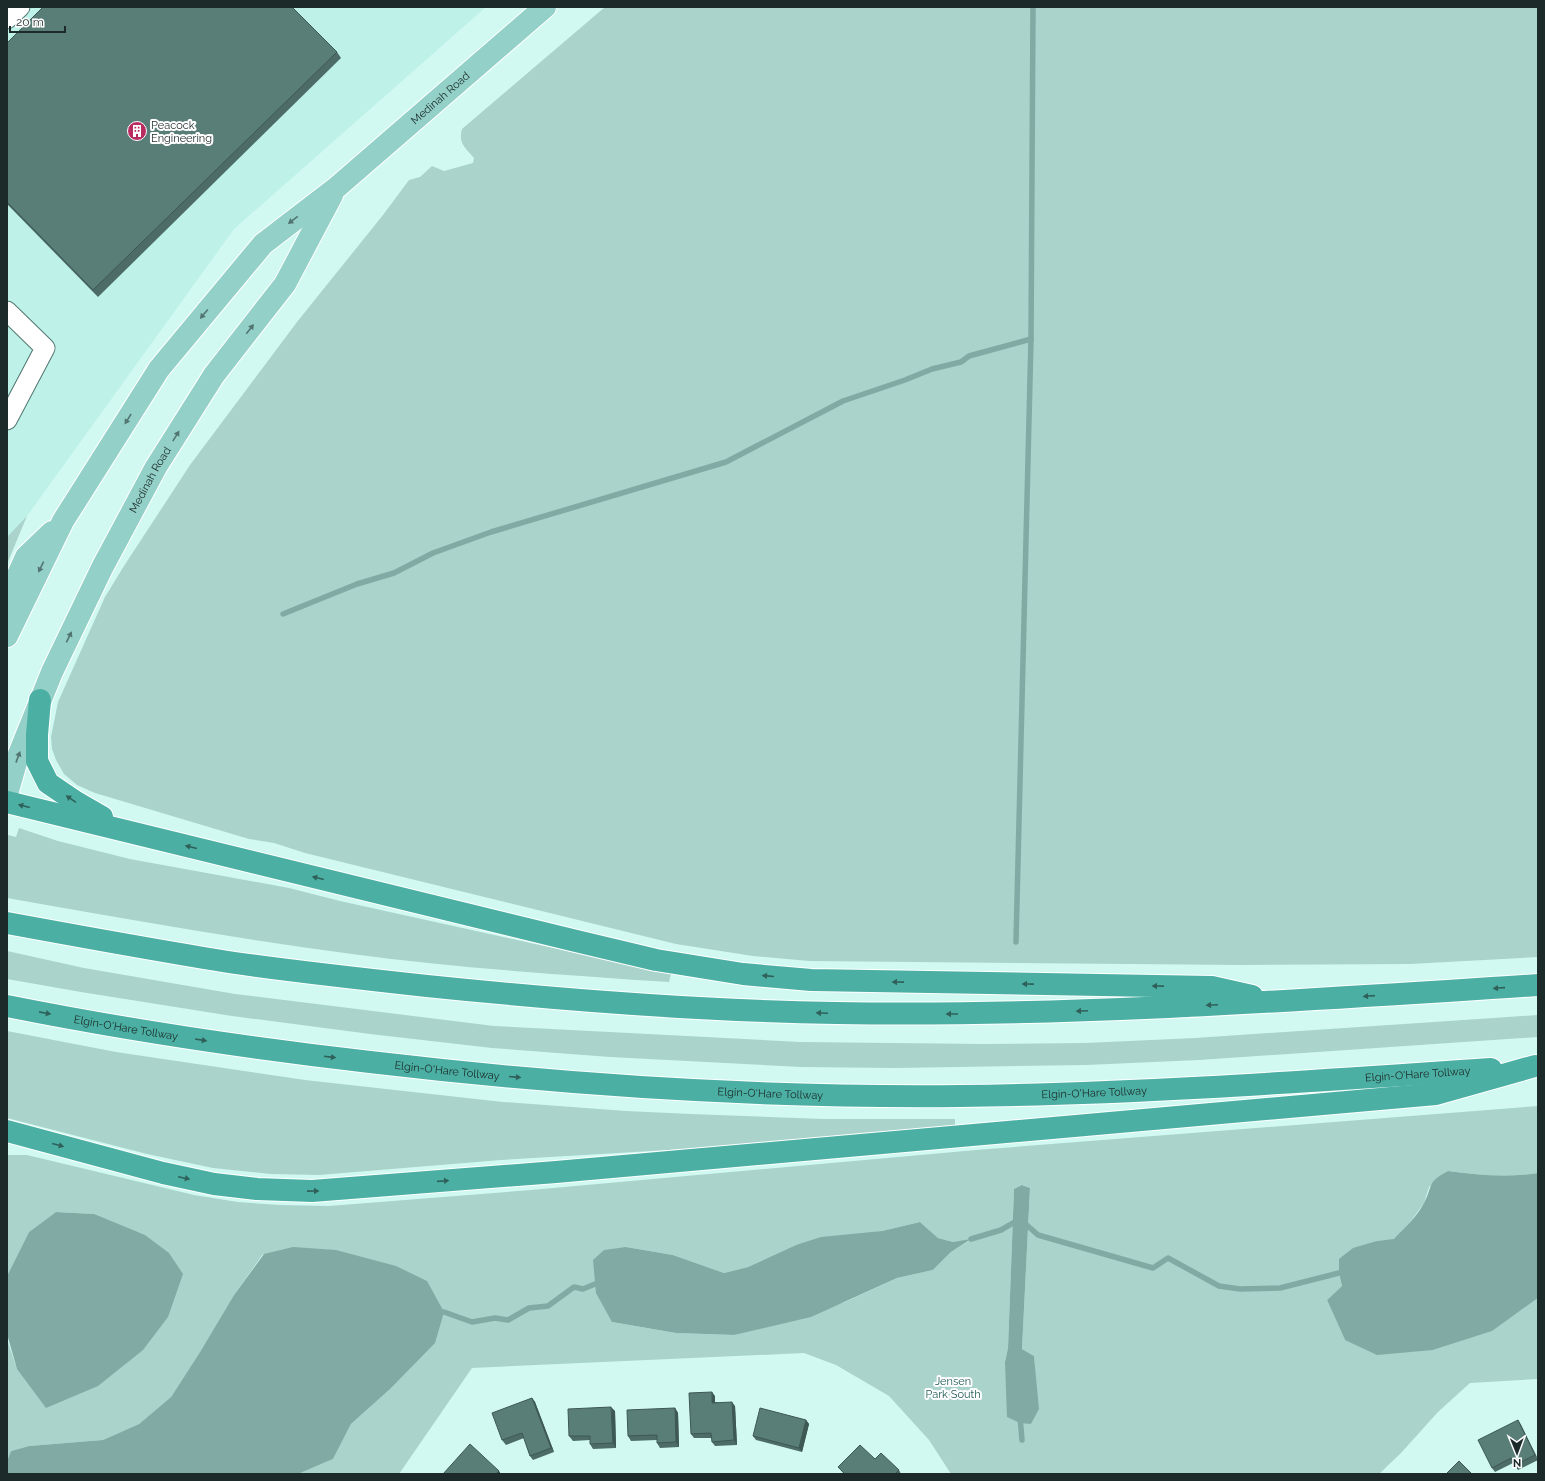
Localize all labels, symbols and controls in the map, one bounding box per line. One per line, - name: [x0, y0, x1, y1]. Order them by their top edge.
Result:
- scale bar: [10, 8, 65, 34]
- text: 20 m: [16, 15, 44, 29]
- street label: Medinah Road: [408, 69, 473, 127]
- place label: Peacock Engineering: [151, 119, 212, 145]
- building icon: Peacock Engineering: [126, 120, 148, 142]
- one-way arrow: [288, 216, 299, 225]
- one-way arrow: [200, 309, 209, 319]
- one-way arrow: [245, 324, 253, 334]
- one-way arrow: [124, 413, 131, 425]
- one-way arrow: [172, 430, 179, 442]
- street label: Medinah Road: [127, 445, 174, 515]
- one-way arrow: [37, 561, 44, 572]
- one-way arrow: [66, 631, 72, 642]
- one-way arrow: [16, 750, 22, 762]
- one-way arrow: [66, 795, 77, 803]
- one-way arrow: [18, 803, 30, 809]
- one-way arrow: [185, 843, 198, 849]
- one-way arrow: [311, 874, 324, 880]
- one-way arrow: [762, 973, 774, 979]
- one-way arrow: [892, 978, 904, 985]
- one-way arrow: [1021, 981, 1034, 987]
- one-way arrow: [1151, 983, 1164, 989]
- one-way arrow: [1493, 984, 1505, 991]
- one-way arrow: [1362, 993, 1375, 999]
- one-way arrow: [1206, 1002, 1218, 1009]
- one-way arrow: [1076, 1008, 1088, 1015]
- one-way arrow: [816, 1009, 828, 1016]
- one-way arrow: [39, 1011, 51, 1017]
- one-way arrow: [945, 1011, 958, 1017]
- street label: Elgin-O'Hare Tollway: [73, 1013, 179, 1043]
- one-way arrow: [195, 1037, 207, 1043]
- one-way arrow: [324, 1054, 336, 1060]
- street label: Elgin-O'Hare Tollway: [394, 1059, 500, 1083]
- street label: Elgin-O'Hare Tollway: [1365, 1064, 1471, 1085]
- one-way arrow: [509, 1074, 521, 1081]
- street label: Elgin-O'Hare Tollway: [1041, 1084, 1147, 1101]
- street label: Elgin-O'Hare Tollway: [717, 1085, 823, 1102]
- one-way arrow: [52, 1142, 64, 1148]
- one-way arrow: [178, 1175, 190, 1181]
- one-way arrow: [437, 1178, 449, 1185]
- one-way arrow: [307, 1188, 320, 1194]
- park label: Jensen Park South: [925, 1375, 981, 1401]
- north arrow: [1497, 1433, 1537, 1473]
- text: N: [1513, 1456, 1521, 1469]

